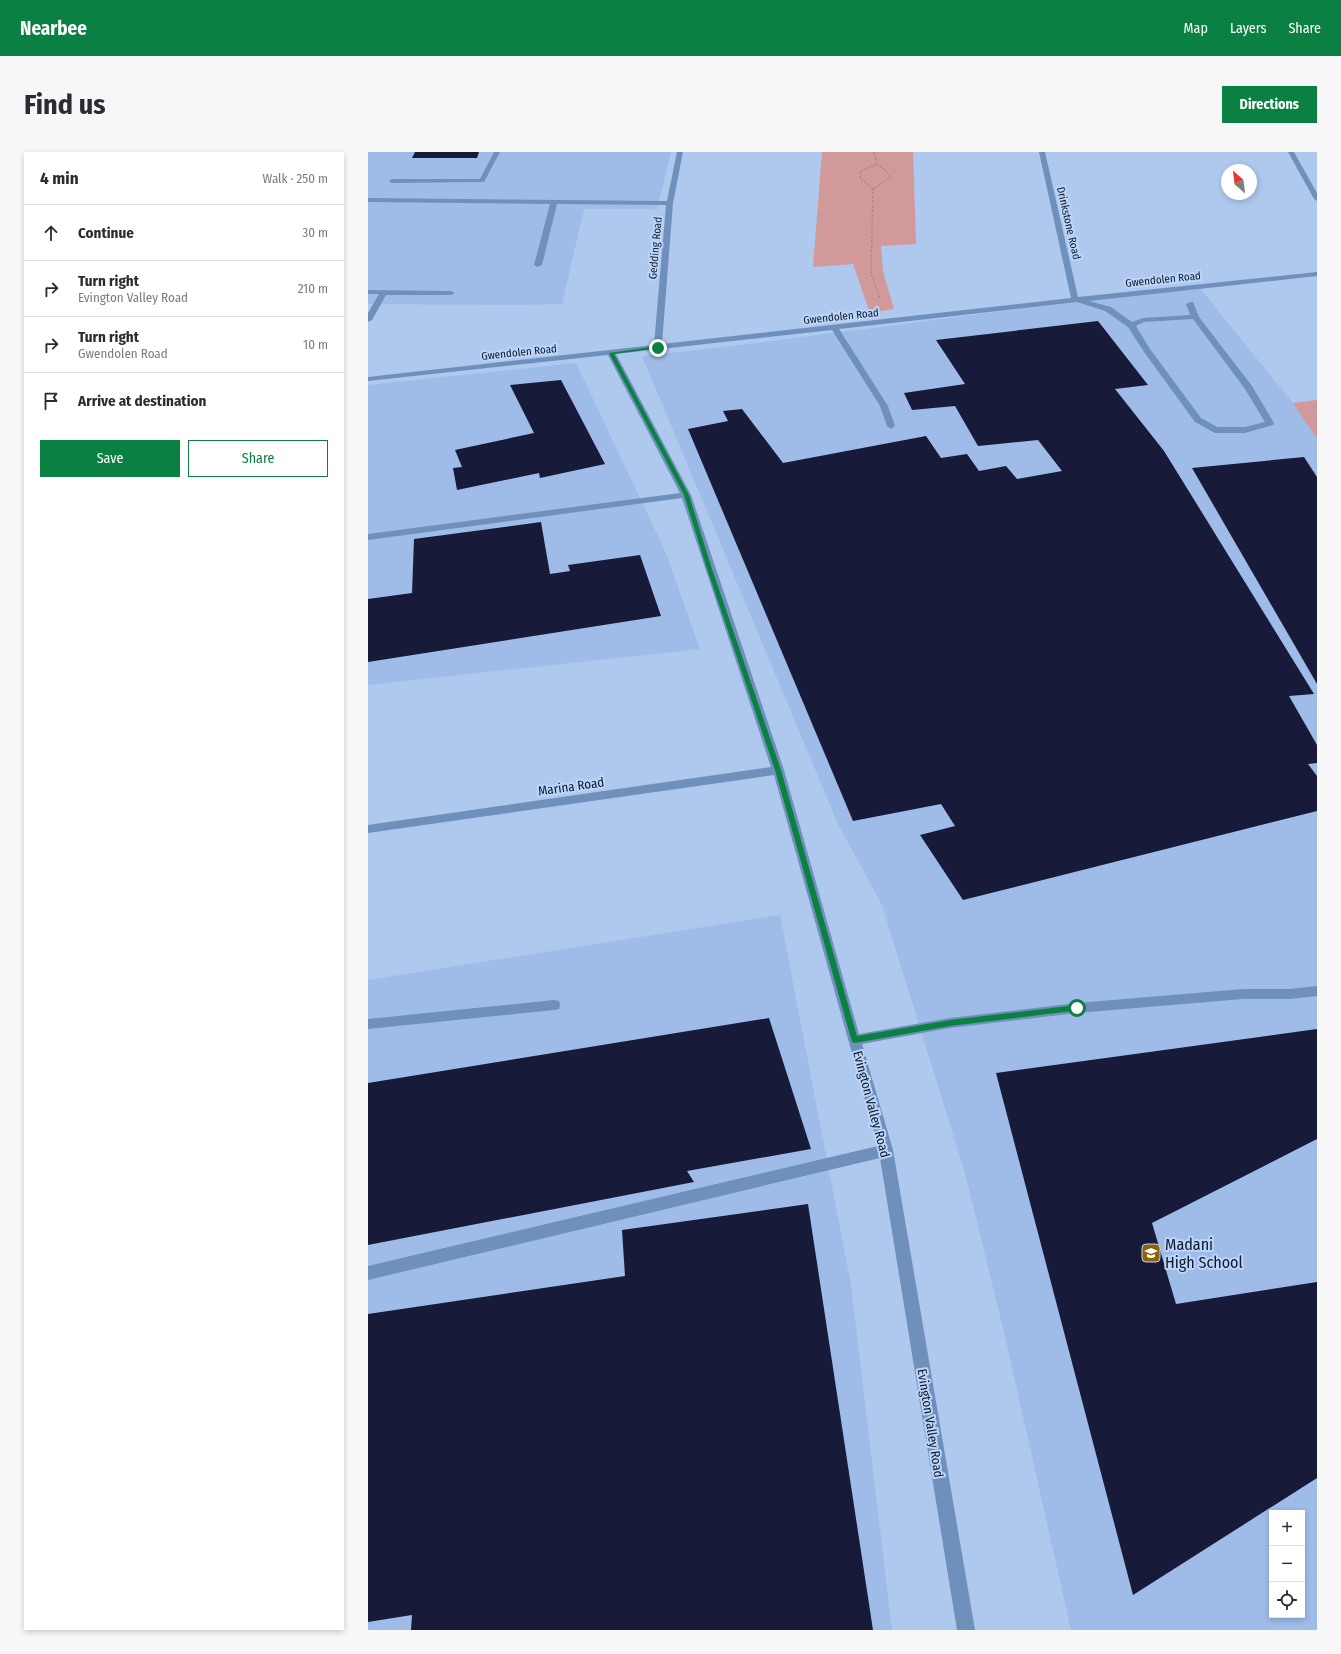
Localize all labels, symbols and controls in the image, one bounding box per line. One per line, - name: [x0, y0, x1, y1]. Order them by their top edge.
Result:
- text: Nearbee: [20, 17, 87, 40]
- text: Map: [1184, 20, 1208, 37]
- text: Layers: [1230, 20, 1266, 37]
- text: Share: [1288, 20, 1321, 37]
- button: Directions: [1222, 86, 1317, 123]
- text: Find us: [24, 88, 106, 121]
- north arrow: [1221, 164, 1257, 200]
- text: 4 min: [40, 168, 79, 189]
- text: Walk · 250 m: [263, 171, 328, 186]
- street label: Drinkstone Road: [1054, 185, 1083, 261]
- street label: Gedding Road: [646, 216, 665, 280]
- icon: ahead: [40, 222, 62, 244]
- text: Continue: [78, 224, 134, 242]
- text: 30 m: [302, 225, 328, 240]
- street label: Gwendolen Road: [1125, 269, 1201, 290]
- text: Turn right: [78, 272, 139, 290]
- icon: right: [40, 278, 62, 300]
- text: 210 m: [298, 281, 328, 296]
- text: Evington Valley Road: [78, 290, 188, 305]
- street label: Gwendolen Road: [803, 306, 879, 327]
- text: Turn right: [78, 328, 139, 346]
- icon: right: [40, 334, 62, 356]
- text: 10 m: [303, 337, 328, 352]
- route end: [649, 339, 667, 357]
- street label: Gwendolen Road: [481, 342, 557, 363]
- text: Gwendolen Road: [78, 346, 168, 361]
- icon: arrive: [40, 390, 62, 412]
- text: Arrive at destination: [78, 392, 206, 410]
- button: Save: [40, 440, 180, 477]
- button: Share: [188, 440, 328, 477]
- street label: Marina Road: [537, 774, 605, 799]
- route start: [1068, 999, 1086, 1017]
- street label: Evington Valley Road: [850, 1049, 893, 1159]
- place label: Madani High School: [1165, 1235, 1243, 1272]
- school or university icon: Madani High School: [1140, 1242, 1162, 1264]
- street label: Evington Valley Road: [914, 1368, 947, 1479]
- map controls: [1269, 1510, 1305, 1618]
- button: +: [1269, 1510, 1305, 1546]
- button: −: [1269, 1546, 1305, 1582]
- button: locate: [1269, 1582, 1305, 1618]

